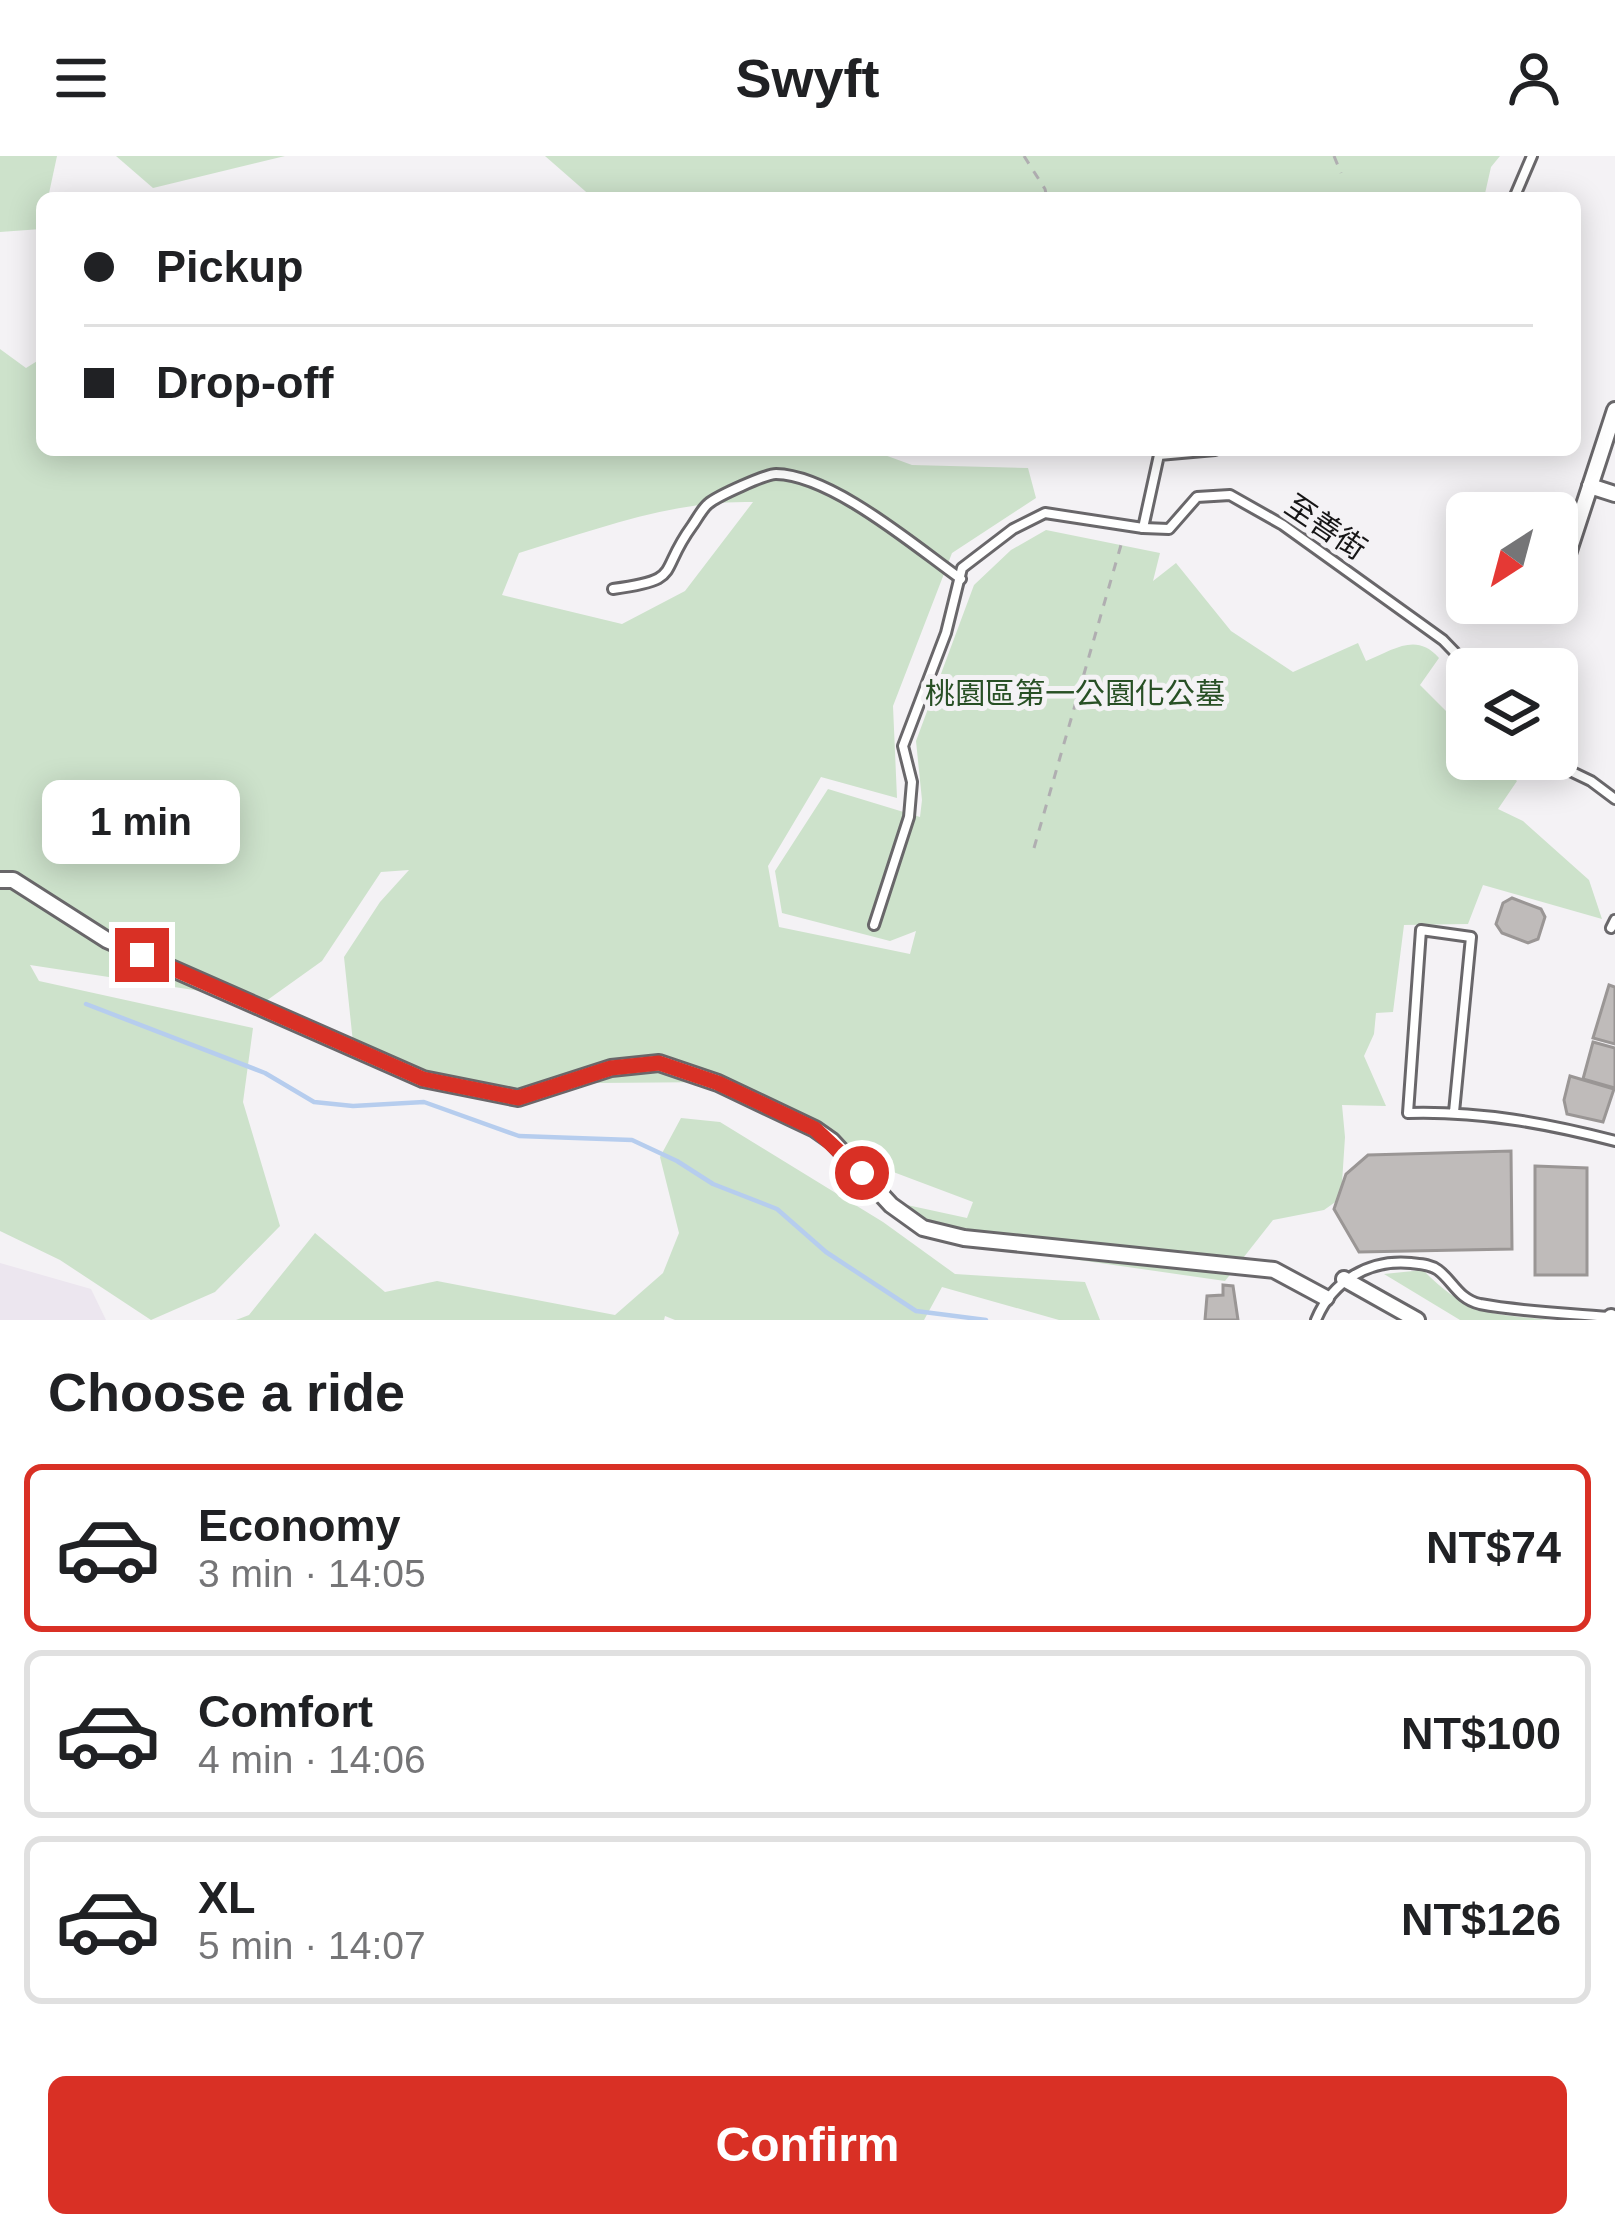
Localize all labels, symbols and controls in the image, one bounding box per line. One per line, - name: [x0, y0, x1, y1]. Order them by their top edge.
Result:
- icon: menu: [48, 45, 114, 111]
- icon: person: [1501, 45, 1567, 111]
- text: Swyft: [735, 48, 880, 108]
- text: Pickup: [156, 241, 304, 292]
- text: Drop-off: [156, 357, 333, 408]
- street label: 至善街: [1279, 488, 1373, 566]
- north arrow: [1446, 492, 1578, 624]
- map controls: [1446, 492, 1578, 780]
- button: layers: [1446, 648, 1578, 780]
- park label: 桃園區第一公園化公墓: [925, 677, 1225, 710]
- callout: 1 min: [43, 781, 241, 865]
- text: 1 min: [90, 800, 192, 843]
- route end: [115, 928, 169, 982]
- route start: [835, 1146, 889, 1200]
- text: Choose a ride: [48, 1362, 405, 1422]
- icon: car: [54, 1494, 162, 1602]
- text: Economy: [198, 1500, 401, 1551]
- text: NT$74: [1426, 1522, 1561, 1573]
- text: 3 min · 14:05: [198, 1552, 426, 1595]
- icon: car: [54, 1680, 162, 1788]
- text: Comfort: [198, 1686, 373, 1737]
- text: NT$100: [1401, 1708, 1561, 1759]
- text: 4 min · 14:06: [198, 1738, 426, 1781]
- icon: car: [54, 1866, 162, 1974]
- text: XL: [198, 1872, 256, 1923]
- text: NT$126: [1401, 1894, 1561, 1945]
- text: 5 min · 14:07: [198, 1924, 426, 1967]
- button: Confirm: [48, 2076, 1567, 2214]

